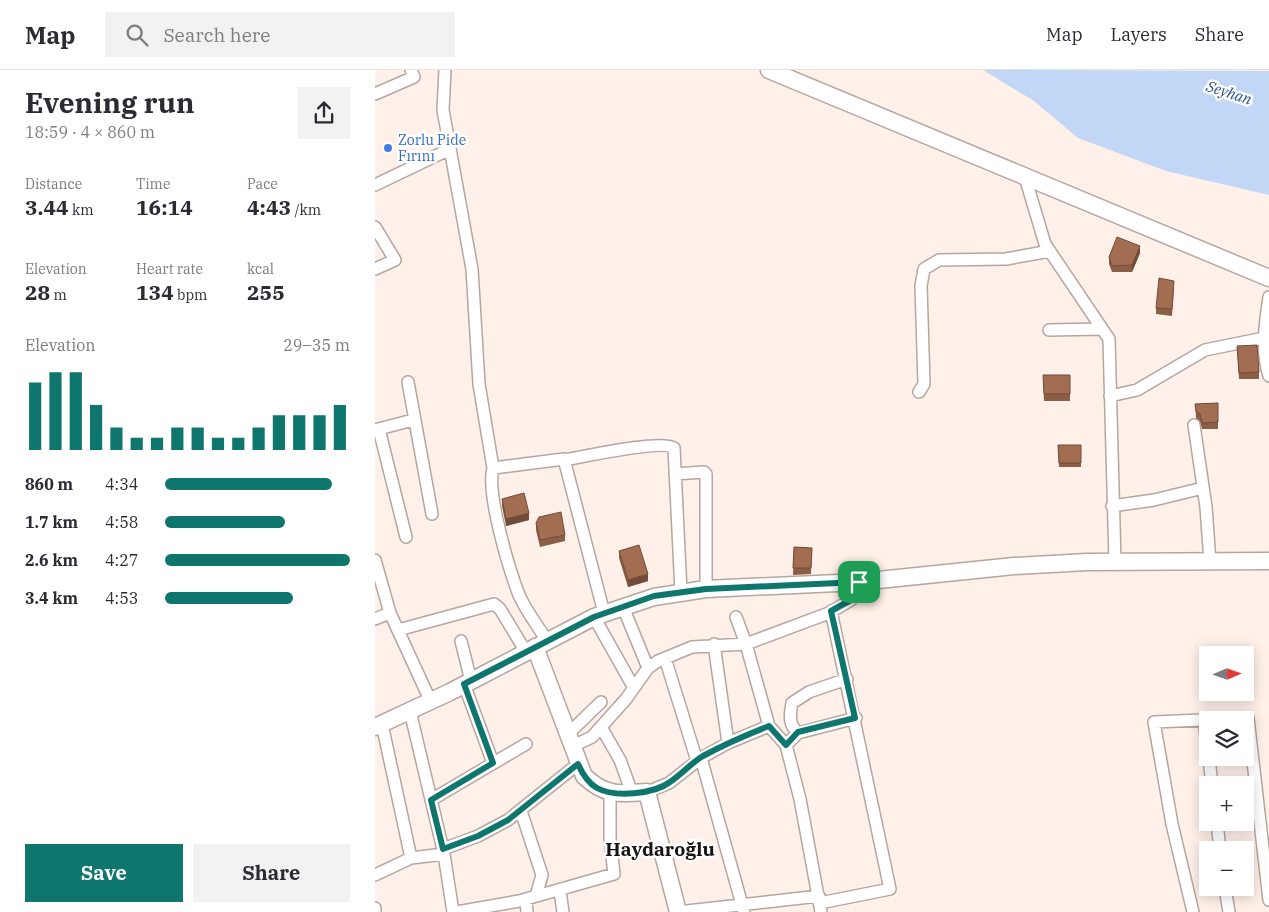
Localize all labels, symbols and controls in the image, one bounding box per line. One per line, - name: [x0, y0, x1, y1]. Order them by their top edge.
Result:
- search box: [105, 12, 455, 57]
- text: Map: [25, 19, 75, 51]
- icon: search: [123, 21, 151, 49]
- text: Search here: [163, 23, 270, 47]
- text: Map: [1046, 23, 1083, 46]
- text: Layers: [1111, 23, 1167, 46]
- text: Share: [1195, 23, 1244, 46]
- water label: Seyhan: [1203, 76, 1255, 109]
- text: Evening run: [25, 84, 194, 121]
- button: share: [298, 87, 350, 139]
- text: 18:59 · 4 × 860 m: [25, 122, 155, 142]
- place label: Zorlu Pide Fırını: [398, 131, 466, 165]
- marker: Zorlu Pide Fırını: [382, 142, 394, 154]
- text: Distance: [25, 175, 82, 193]
- text: Time: [136, 175, 170, 193]
- text: Pace: [247, 175, 278, 193]
- text: 3.44: [25, 193, 69, 221]
- text: 16:14: [136, 193, 193, 221]
- text: 4:43: [247, 193, 291, 221]
- text: km: [69, 201, 94, 219]
- text: /km: [291, 201, 321, 219]
- text: Elevation: [25, 260, 87, 278]
- text: Heart rate: [136, 260, 203, 278]
- text: kcal: [247, 260, 274, 278]
- text: 28: [25, 278, 50, 306]
- text: 134: [136, 278, 174, 306]
- text: 255: [247, 278, 285, 306]
- text: m: [50, 286, 67, 304]
- text: bpm: [174, 286, 207, 304]
- text: Elevation: [25, 335, 95, 355]
- text: 29–35 m: [283, 335, 350, 355]
- text: 860 m: [25, 474, 73, 494]
- text: 4:34: [105, 474, 138, 494]
- text: 1.7 km: [25, 512, 78, 532]
- text: 4:58: [105, 512, 138, 532]
- text: 2.6 km: [25, 550, 78, 570]
- text: 4:27: [105, 550, 138, 570]
- pin: [838, 561, 880, 603]
- icon: arrive: [845, 568, 873, 596]
- text: 3.4 km: [25, 588, 78, 608]
- text: 4:53: [105, 588, 138, 608]
- north arrow: [1199, 646, 1254, 701]
- map controls: [1199, 646, 1254, 896]
- button: layers: [1199, 711, 1254, 766]
- button: +: [1199, 776, 1254, 831]
- district label: Haydaroğlu: [605, 837, 715, 861]
- button: −: [1199, 841, 1254, 896]
- button: Save: [25, 844, 183, 902]
- button: Share: [193, 844, 350, 902]

